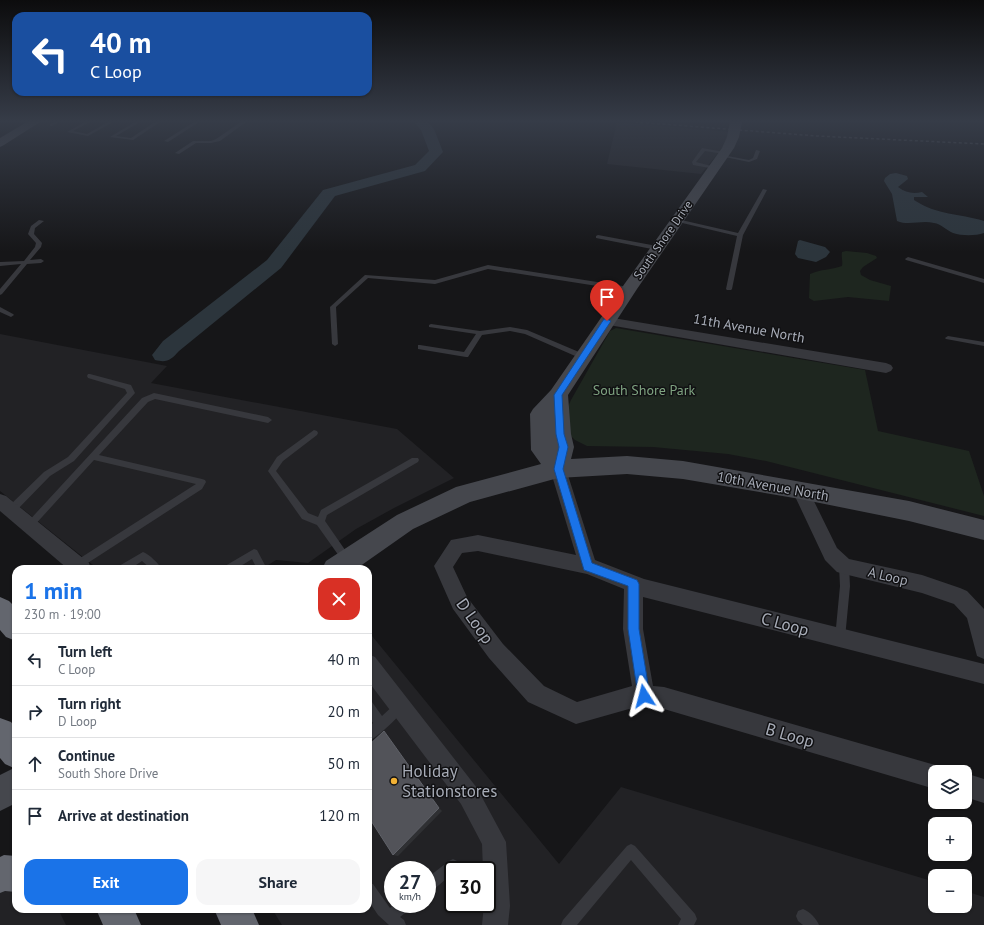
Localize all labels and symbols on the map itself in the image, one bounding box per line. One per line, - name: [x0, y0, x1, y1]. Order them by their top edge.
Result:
- street label: South Shore Drive: [630, 197, 695, 282]
- pin: [590, 280, 624, 321]
- street label: 11th Avenue North: [692, 309, 806, 347]
- park label: South Shore Park: [593, 381, 696, 399]
- street label: 10th Avenue North: [716, 467, 830, 505]
- street label: A Loop: [866, 563, 910, 589]
- street label: D Loop: [451, 594, 499, 648]
- street label: C Loop: [759, 607, 811, 641]
- position arrow: [623, 675, 665, 717]
- street label: B Loop: [763, 718, 817, 752]
- place label: Holiday Stationstores: [402, 760, 497, 802]
- marker: Holiday Stationstores: [389, 776, 399, 786]
- speed limit sign: 30: [444, 861, 496, 913]

